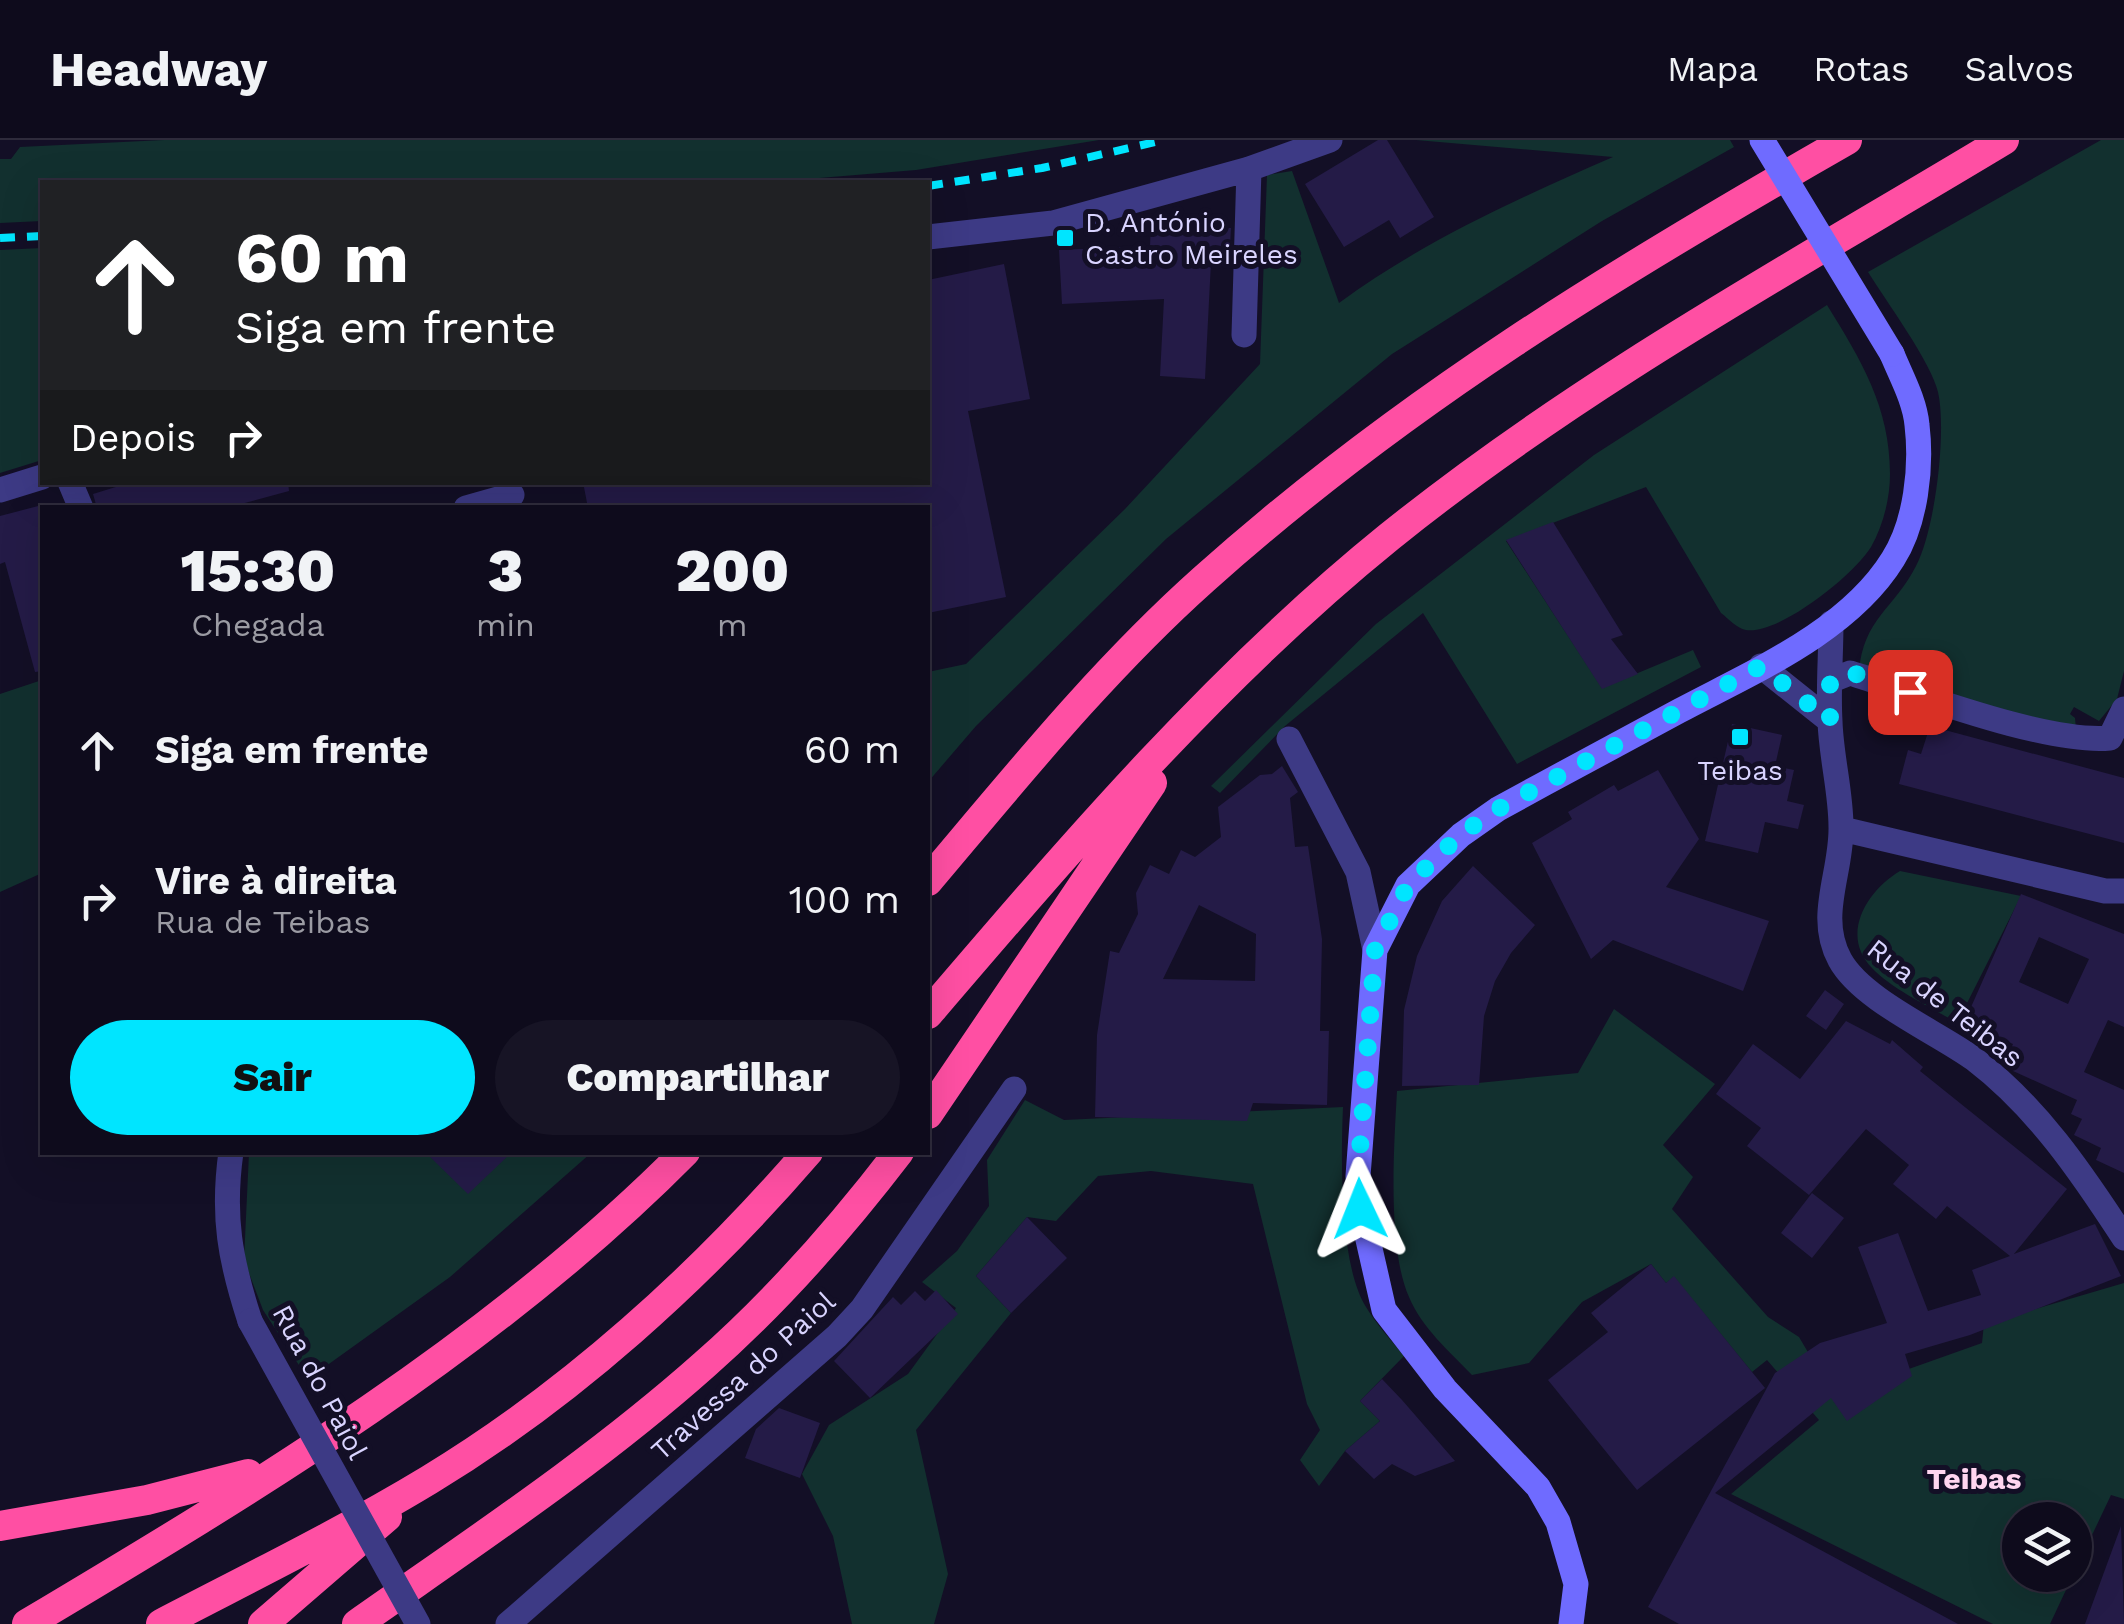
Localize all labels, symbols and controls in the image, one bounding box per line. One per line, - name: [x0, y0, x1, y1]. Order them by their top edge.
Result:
- text: Headway: [50, 41, 267, 98]
- text: Mapa: [1667, 48, 1758, 90]
- text: Rotas: [1813, 48, 1909, 90]
- text: Salvos: [1964, 48, 2074, 90]
- place label: D. António Castro Meireles: [1085, 206, 1298, 271]
- text: 60 m: [235, 217, 409, 299]
- icon: ahead: [70, 220, 200, 350]
- marker: D. António Castro Meireles: [1054, 227, 1076, 249]
- text: Siga em frente: [235, 301, 556, 354]
- icon: right: [216, 410, 271, 465]
- text: Depois: [70, 416, 196, 460]
- text: 15:30: [181, 535, 335, 606]
- text: 3: [487, 535, 523, 606]
- text: 200: [675, 535, 789, 606]
- text: Chegada: [191, 606, 325, 644]
- text: min: [476, 606, 535, 644]
- text: m: [717, 606, 748, 644]
- pin: [1868, 650, 1953, 735]
- icon: arrive: [1883, 665, 1938, 720]
- icon: ahead: [70, 723, 125, 778]
- marker: Teibas: [1729, 726, 1751, 748]
- text: Siga em frente: [155, 728, 429, 772]
- text: 60 m: [804, 728, 900, 772]
- place label: Teibas: [1697, 754, 1783, 787]
- text: Vire à direita: [155, 859, 396, 903]
- icon: right: [70, 873, 125, 928]
- text: 100 m: [789, 878, 900, 922]
- text: Rua de Teibas: [155, 903, 370, 941]
- street label: Rua de Teibas: [1861, 932, 2029, 1074]
- button: Sair: [70, 1020, 475, 1135]
- button: Compartilhar: [495, 1020, 900, 1135]
- position arrow: [1308, 1157, 1412, 1261]
- street label: Travessa do Paiol: [644, 1284, 842, 1467]
- street label: Rua do Paiol: [266, 1299, 375, 1465]
- district label: Teibas: [1927, 1461, 2021, 1496]
- map controls: [2002, 1502, 2092, 1592]
- button: layers: [2002, 1502, 2092, 1592]

